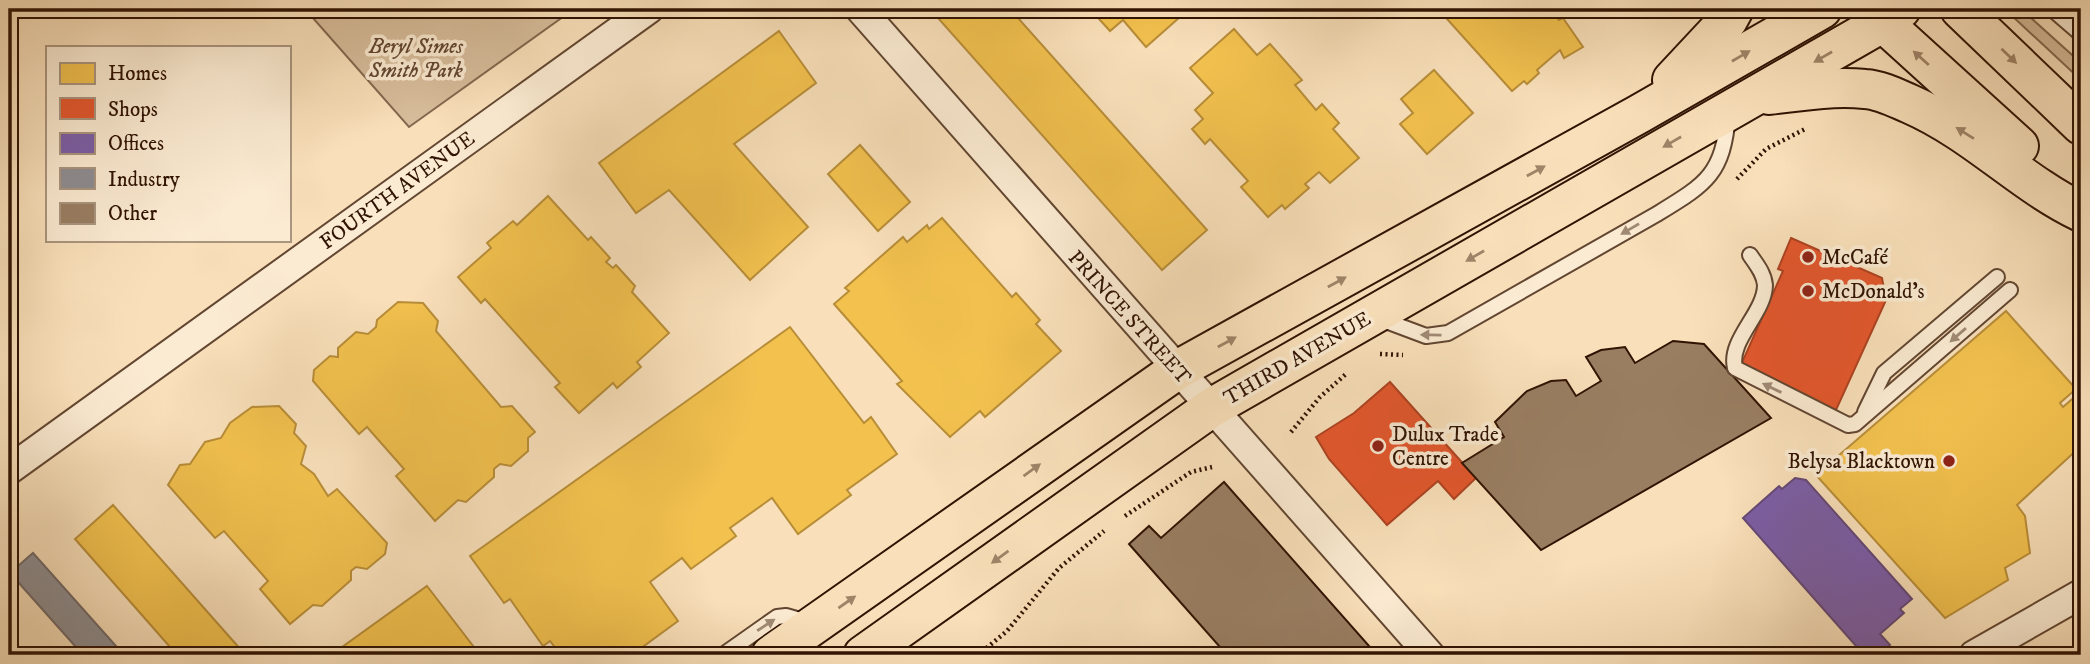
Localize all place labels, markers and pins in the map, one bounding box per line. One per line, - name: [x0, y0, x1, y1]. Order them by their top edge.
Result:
- place label: McCafé: [1822, 245, 1888, 271]
- marker: McCafé: [1800, 249, 1816, 265]
- place label: McDonald's: [1822, 279, 1925, 305]
- marker: McDonald's: [1800, 283, 1816, 299]
- place label: Dulux Trade Centre: [1392, 422, 1499, 472]
- marker: Dulux Trade Centre: [1370, 438, 1386, 454]
- place label: Belysa Blacktown: [1787, 449, 1935, 475]
- marker: Belysa Blacktown: [1941, 453, 1957, 469]

